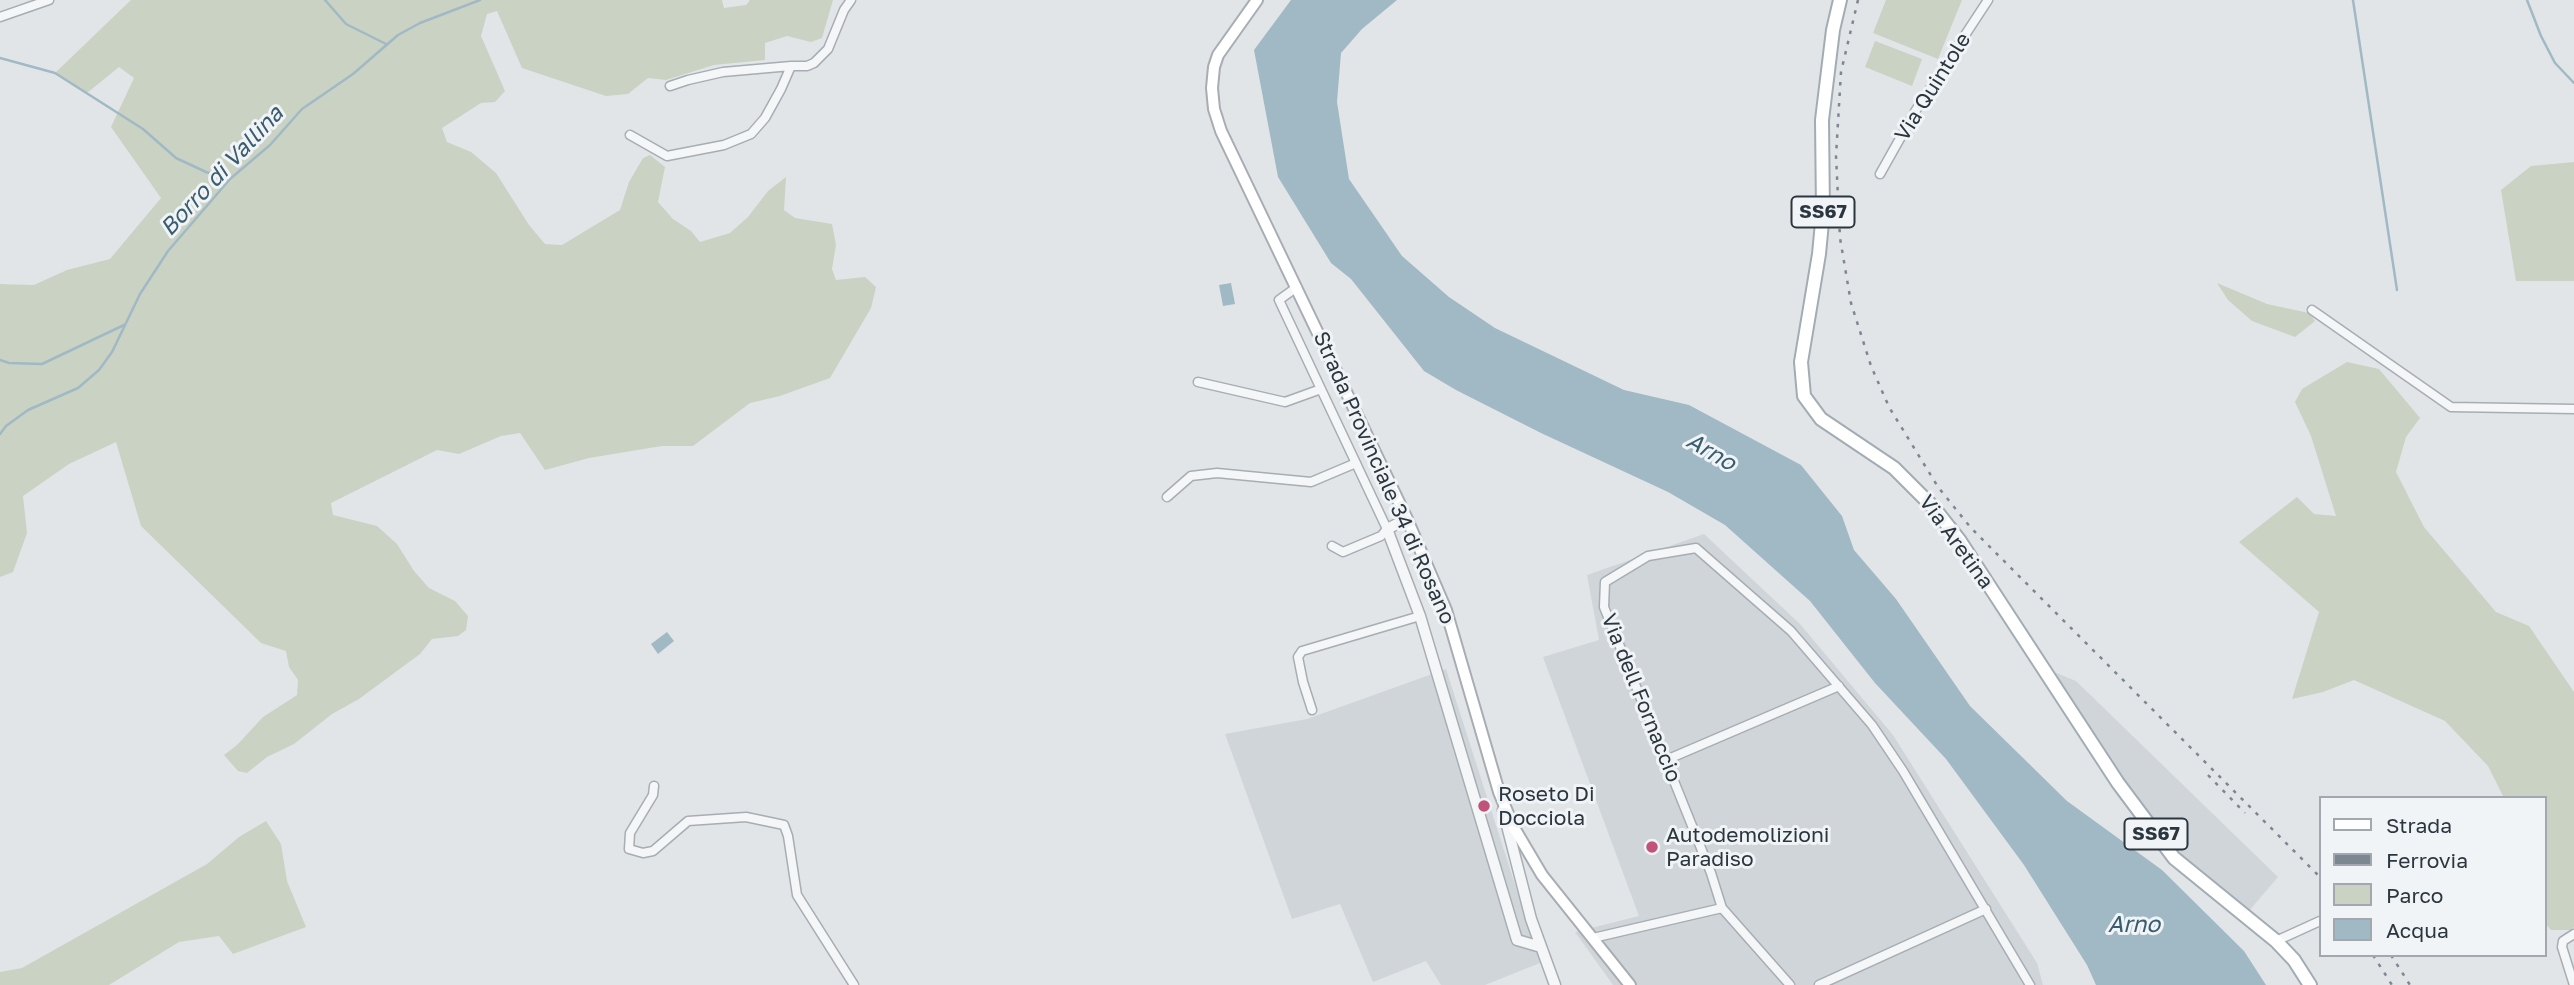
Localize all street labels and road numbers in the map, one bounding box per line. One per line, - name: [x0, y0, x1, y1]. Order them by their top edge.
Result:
- street label: Via Quintole: [1890, 28, 1976, 146]
- road number: SS67: [1792, 196, 1854, 228]
- street label: Strada Provinciale 34 di Rosano: [1308, 328, 1460, 628]
- street label: Via Aretina: [1914, 490, 1998, 594]
- street label: Via dell Fornaccio: [1596, 610, 1686, 786]
- road number: SS67: [2124, 818, 2188, 849]

